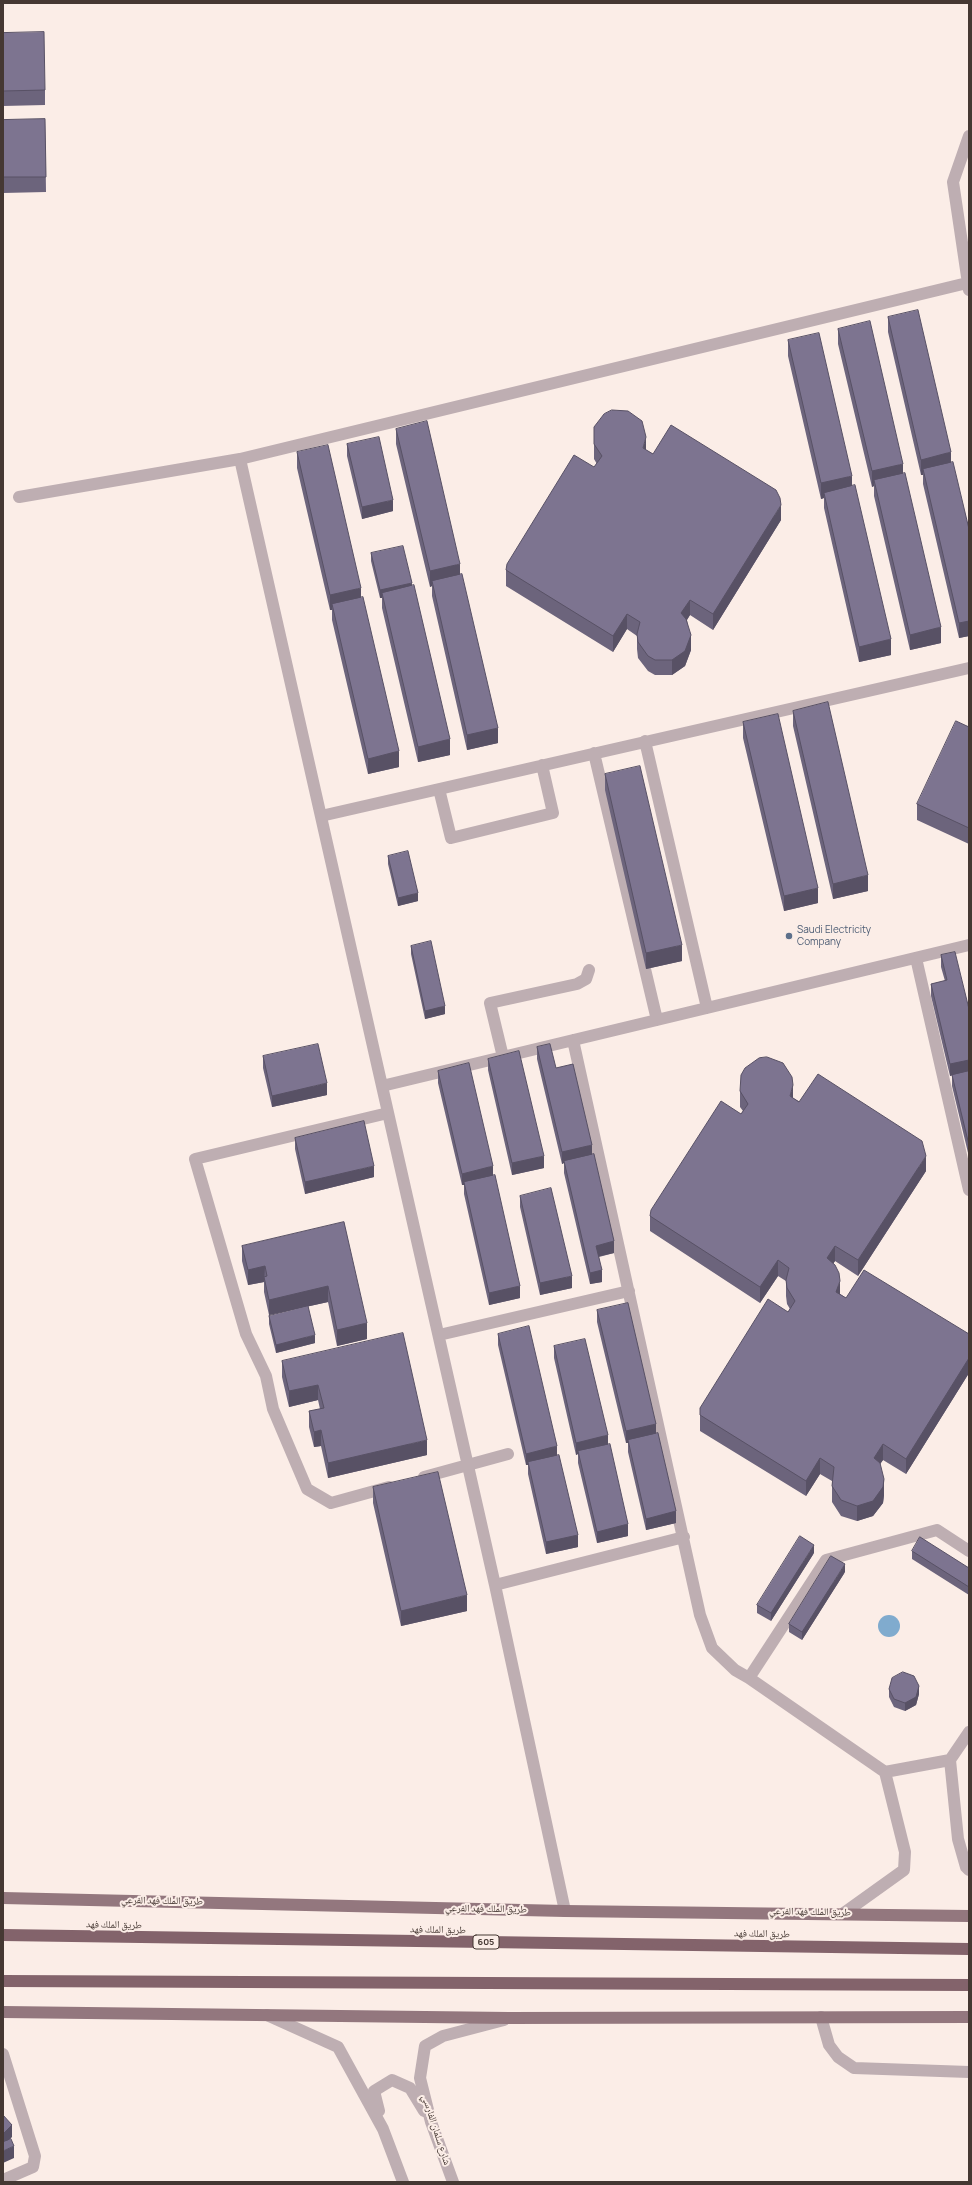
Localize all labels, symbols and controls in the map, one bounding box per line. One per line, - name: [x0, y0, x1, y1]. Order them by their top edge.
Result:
- place label: Saudi Electricity Company: [797, 924, 871, 948]
- marker: Saudi Electricity Company: [784, 931, 794, 941]
- street label: طريق الملك فهد الفرعي: [121, 1894, 203, 1908]
- street label: طريق الملك فهد الفرعي: [445, 1902, 527, 1916]
- street label: طريق الملك فهد الفرعي: [769, 1905, 851, 1919]
- street label: طريق الملك فهد: [86, 1919, 142, 1931]
- street label: طريق الملك فهد: [410, 1924, 466, 1936]
- street label: طريق الملك فهد: [734, 1928, 790, 1940]
- road number: 605: [473, 1935, 499, 1949]
- street label: شارع سلمان الفارسي: [419, 2094, 453, 2166]

